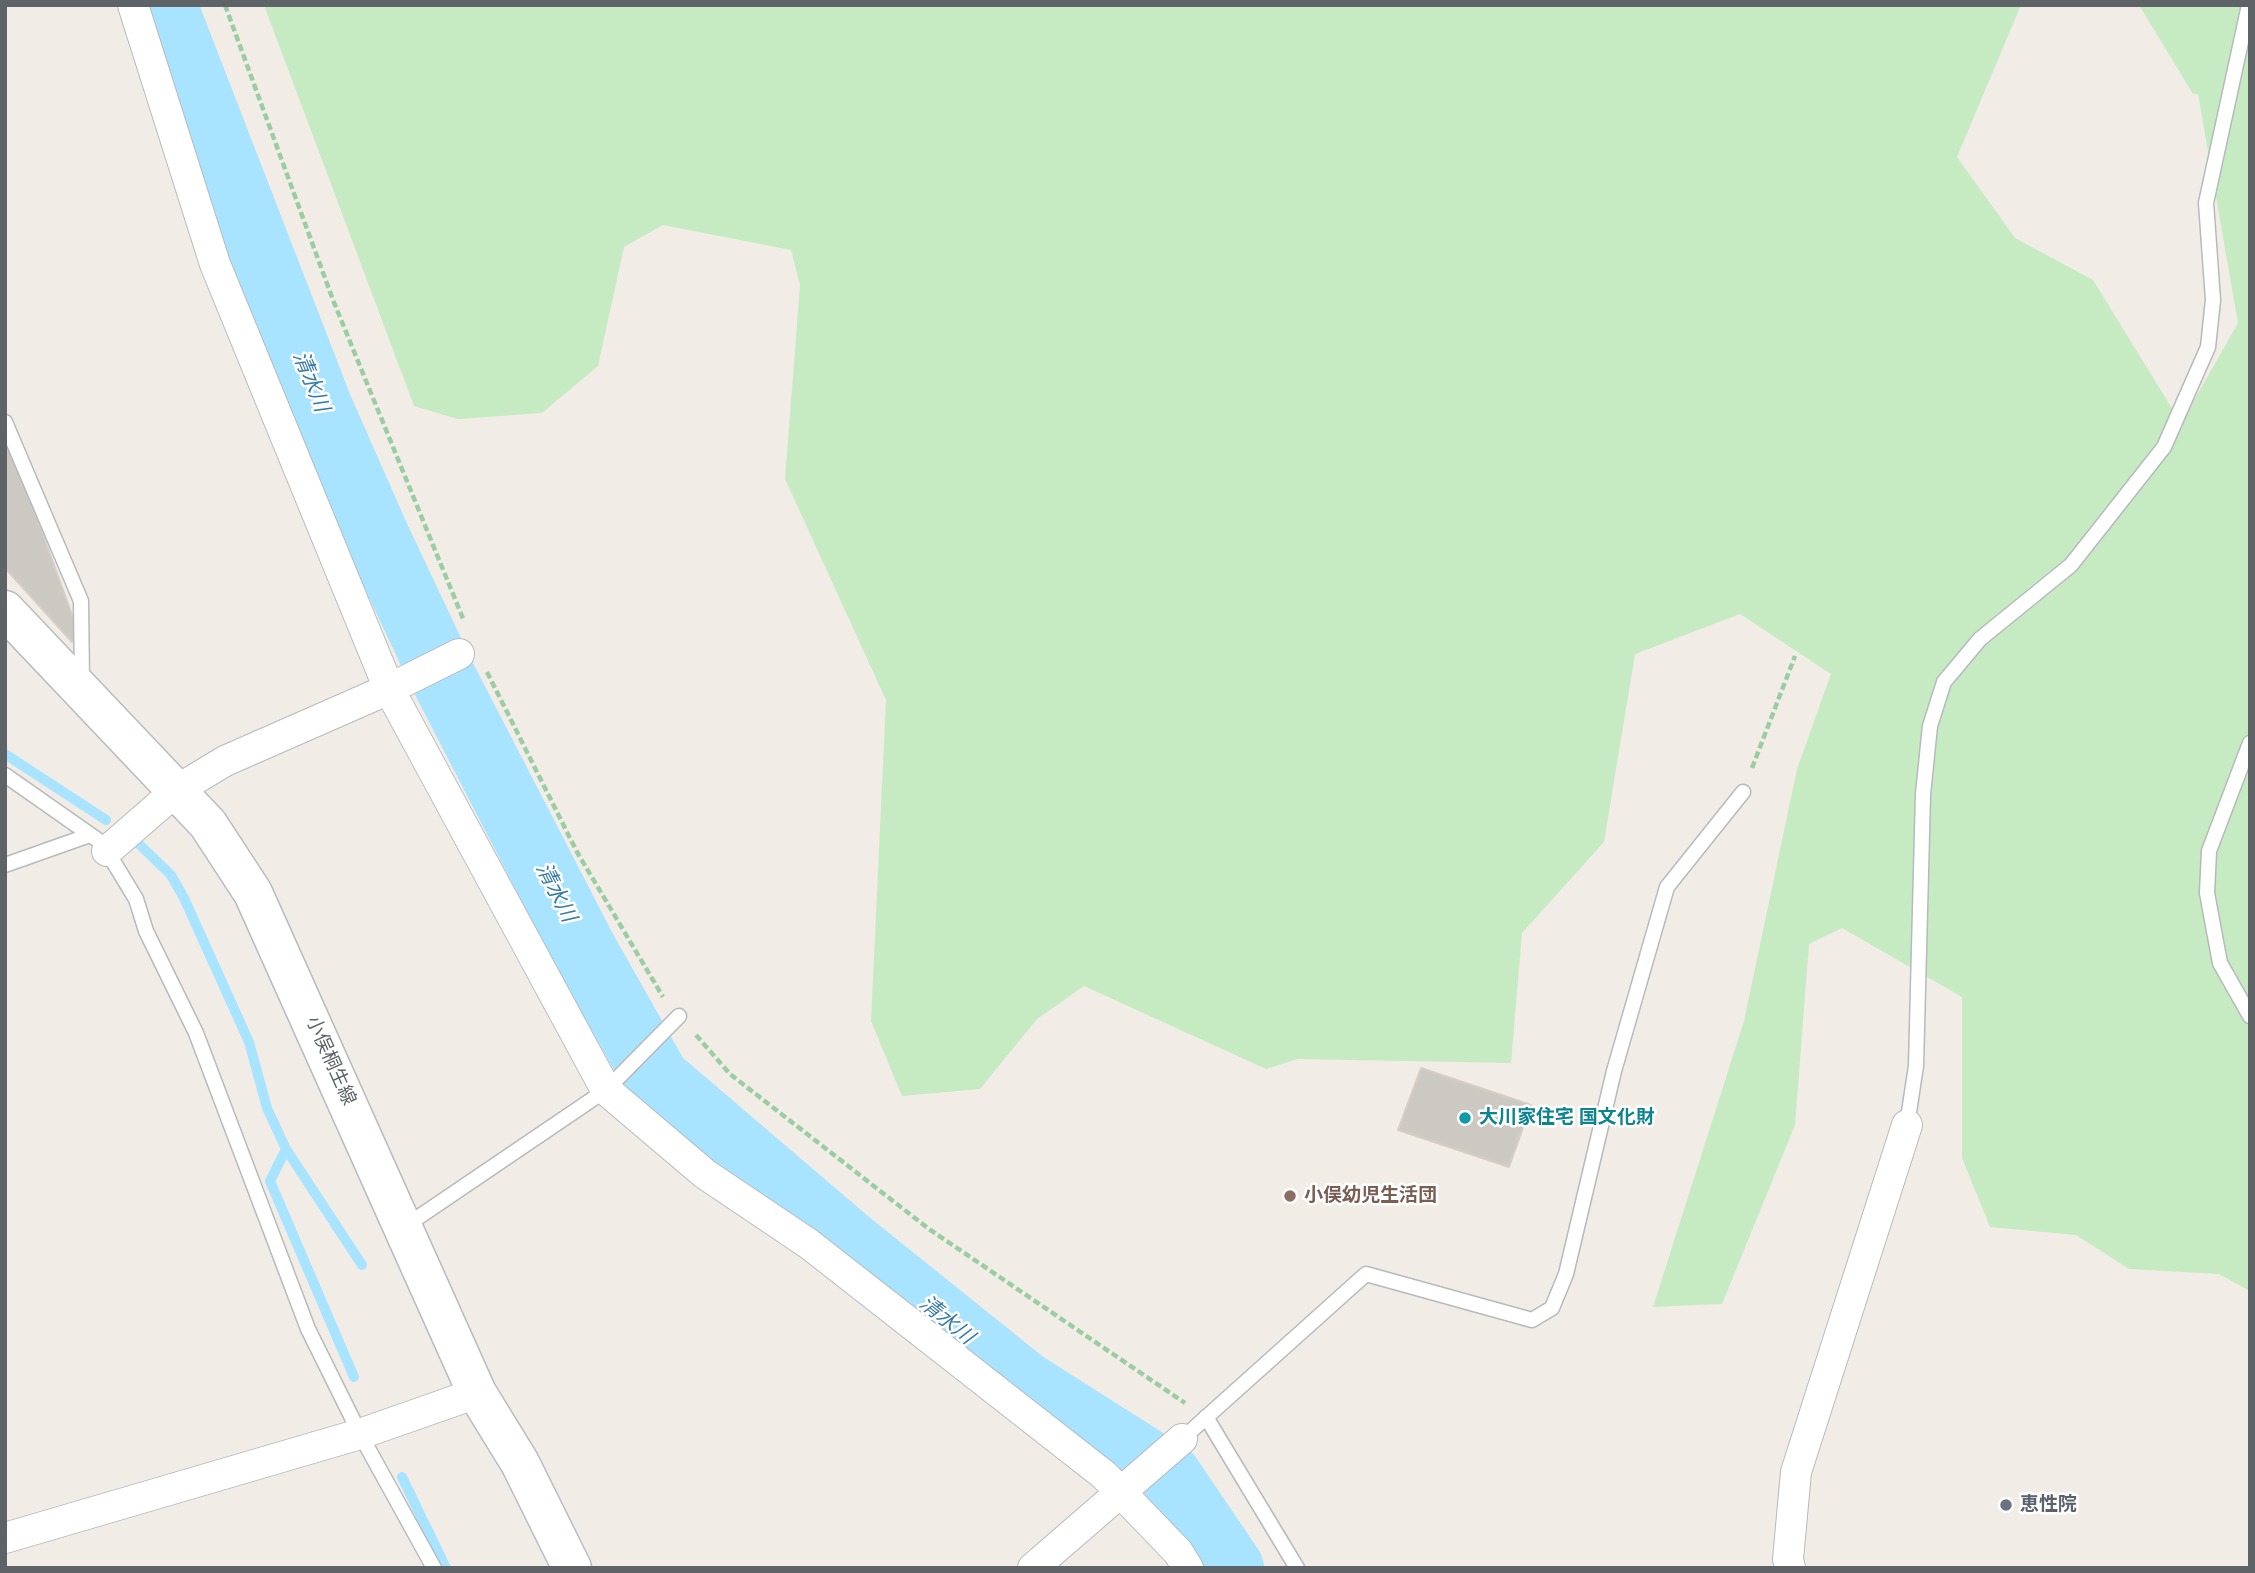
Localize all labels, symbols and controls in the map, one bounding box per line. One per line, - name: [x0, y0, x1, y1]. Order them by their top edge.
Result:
- water label: 清水川: [287, 348, 333, 416]
- water label: 清水川: [529, 859, 581, 927]
- street label: 小俣桐生線: [300, 1013, 360, 1109]
- place label: 大川家住宅 国文化財: [1479, 1107, 1655, 1129]
- marker: 大川家住宅 国文化財: [1457, 1110, 1473, 1126]
- place label: 小俣幼児生活団: [1304, 1185, 1437, 1207]
- marker: 小俣幼児生活団: [1282, 1188, 1298, 1204]
- water label: 清水川: [914, 1291, 978, 1351]
- place label: 恵性院: [2020, 1494, 2077, 1516]
- marker: 恵性院: [1998, 1497, 2014, 1513]

